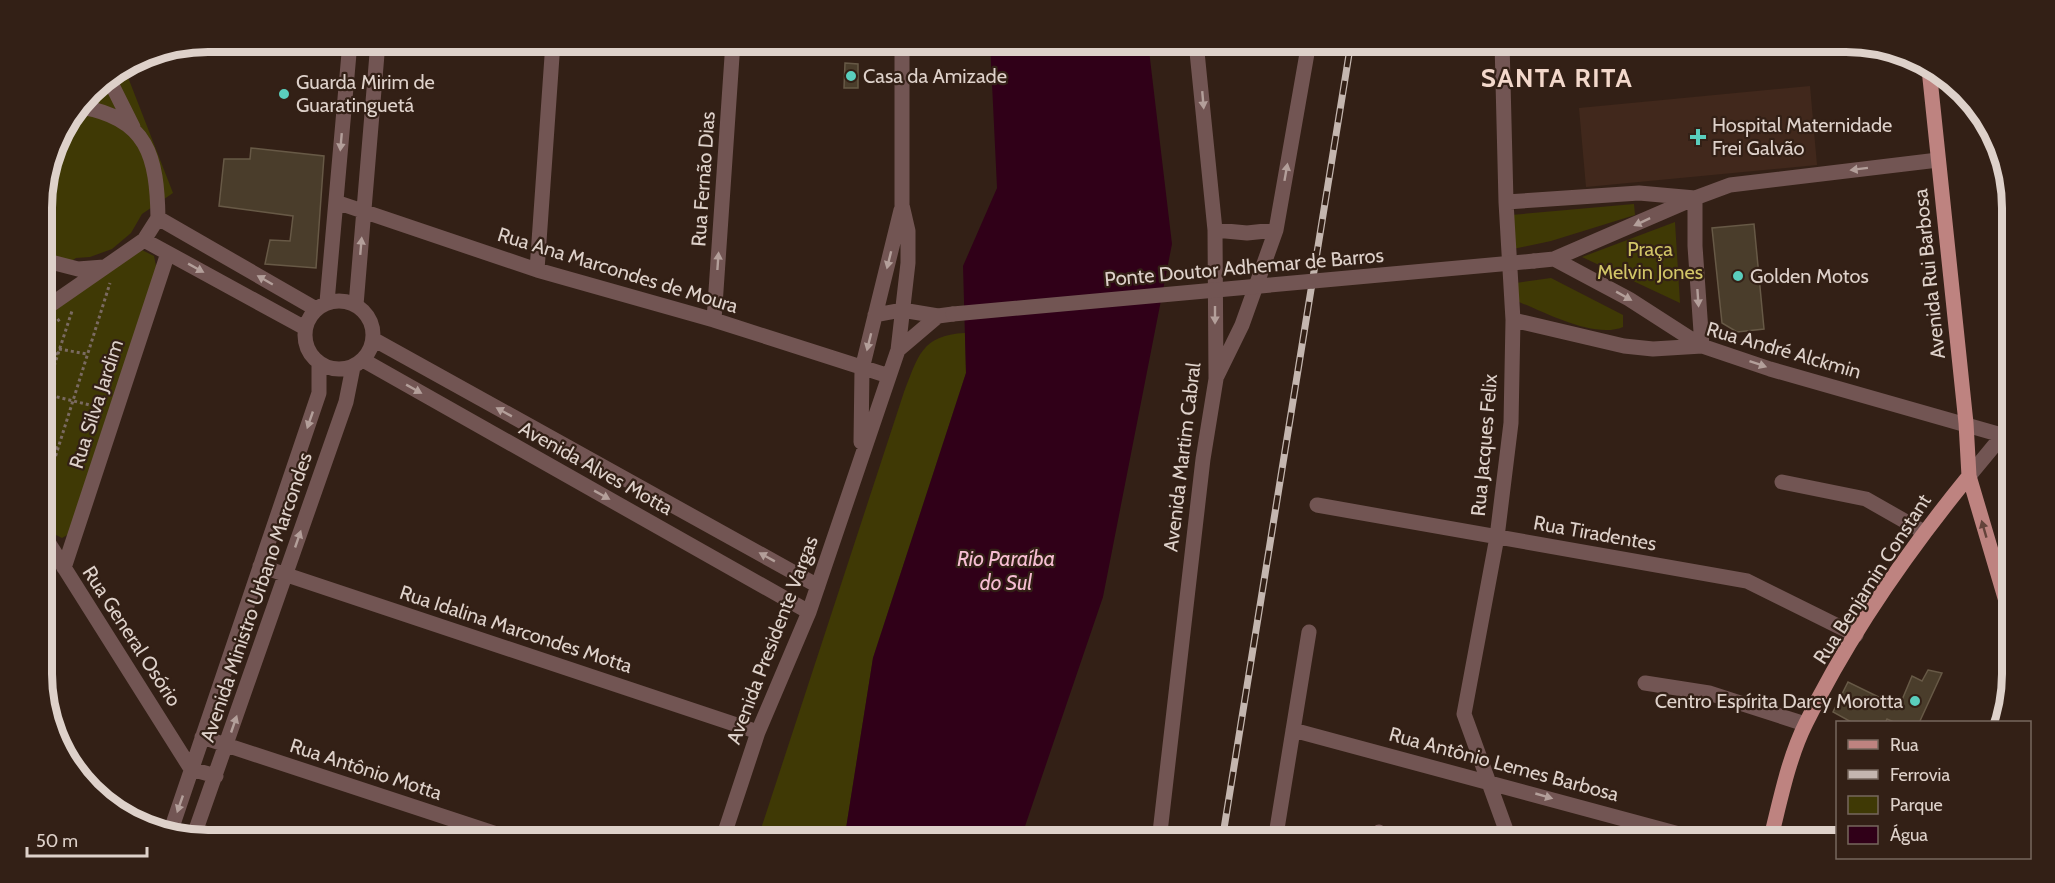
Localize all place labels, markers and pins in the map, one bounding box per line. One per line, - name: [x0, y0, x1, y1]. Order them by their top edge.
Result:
- place label: Casa da Amizade: [863, 64, 1007, 88]
- marker: Casa da Amizade: [844, 69, 858, 83]
- place label: Guarda Mirim de Guaratinguetá: [296, 70, 435, 117]
- marker: Guarda Mirim de Guaratinguetá: [277, 87, 291, 101]
- place label: Hospital Maternidade Frei Galvão: [1712, 113, 1892, 160]
- marker: Hospital Maternidade Frei Galvão: [1689, 128, 1707, 146]
- place label: Golden Motos: [1750, 264, 1869, 288]
- marker: Golden Motos: [1731, 269, 1745, 283]
- place label: Centro Espírita Darcy Morotta: [1655, 689, 1903, 713]
- marker: Centro Espírita Darcy Morotta: [1908, 694, 1922, 708]

